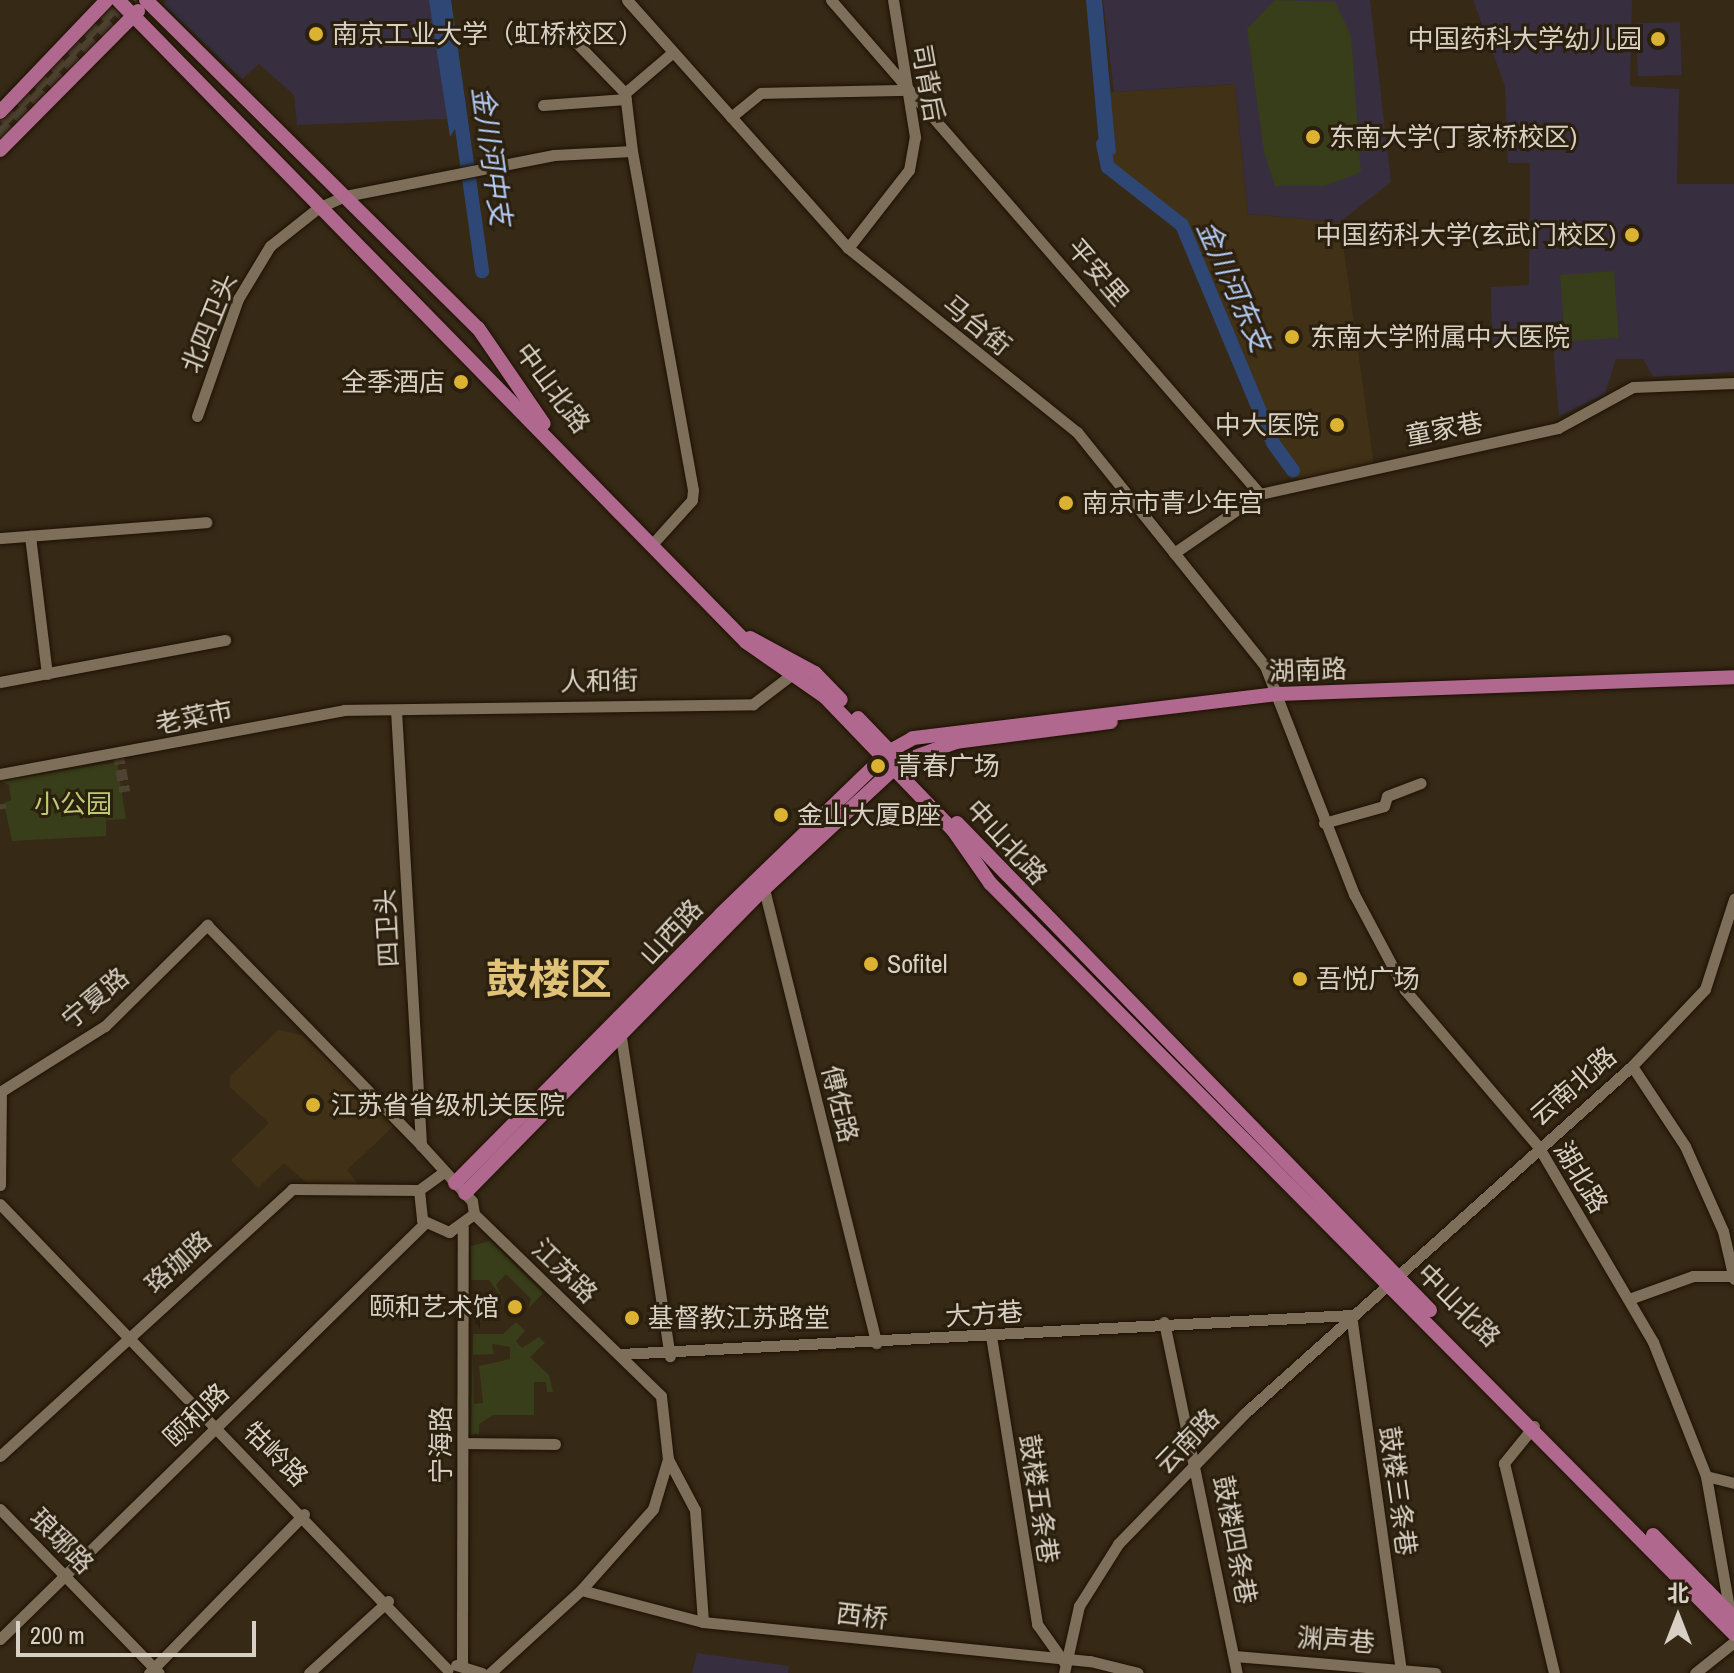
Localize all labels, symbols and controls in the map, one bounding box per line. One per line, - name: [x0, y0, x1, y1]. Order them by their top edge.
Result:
- place label: 南京工业大学（虹桥校区）: [332, 18, 644, 50]
- place label: 中国药科大学幼儿园: [1408, 23, 1642, 55]
- marker: 南京工业大学（虹桥校区）: [307, 25, 325, 43]
- marker: 中国药科大学幼儿园: [1649, 30, 1667, 48]
- street label: 司背后: [906, 42, 950, 124]
- water label: 金川河中支: [466, 84, 518, 228]
- place label: 东南大学(丁家桥校区): [1329, 121, 1577, 153]
- marker: 东南大学(丁家桥校区): [1304, 128, 1322, 146]
- water label: 金川河东支: [1190, 215, 1278, 357]
- place label: 中国药科大学(玄武门校区): [1316, 219, 1616, 251]
- marker: 中国药科大学(玄武门校区): [1623, 226, 1641, 244]
- street label: 平安里: [1061, 232, 1135, 312]
- street label: 北四卫头: [175, 269, 243, 377]
- street label: 马台街: [937, 288, 1017, 362]
- place label: 东南大学附属中大医院: [1310, 321, 1570, 353]
- marker: 东南大学附属中大医院: [1281, 326, 1303, 348]
- street label: 中山北路: [509, 337, 597, 439]
- place label: 全季酒店: [341, 366, 445, 398]
- marker: 全季酒店: [452, 373, 470, 391]
- street label: 童家巷: [1403, 406, 1485, 452]
- place label: 中大医院: [1215, 409, 1319, 441]
- marker: 中大医院: [1326, 414, 1348, 436]
- place label: 南京市青少年宫: [1082, 487, 1264, 519]
- marker: 南京市青少年宫: [1057, 494, 1075, 512]
- street label: 湖南路: [1268, 653, 1348, 687]
- street label: 人和街: [560, 665, 638, 697]
- street label: 老菜市: [153, 694, 235, 740]
- place label: 青春广场: [896, 750, 1000, 782]
- marker: 青春广场: [867, 755, 889, 777]
- park label: 小公园: [34, 788, 112, 820]
- street label: 中山北路: [960, 793, 1054, 891]
- place label: 金山大厦B座: [797, 799, 941, 831]
- marker: 金山大厦B座: [772, 806, 790, 824]
- street label: 四卫头: [369, 888, 405, 968]
- street label: 山西路: [633, 893, 709, 971]
- place label: Sofitel: [887, 948, 947, 980]
- district label: 鼓楼区: [486, 954, 612, 1004]
- marker: Sofitel: [862, 955, 880, 973]
- street label: 宁夏路: [55, 961, 135, 1035]
- place label: 吾悦广场: [1316, 963, 1420, 995]
- marker: 吾悦广场: [1291, 970, 1309, 988]
- street label: 云南北路: [1524, 1040, 1622, 1132]
- street label: 傅佐路: [815, 1062, 865, 1146]
- place label: 江苏省省级机关医院: [331, 1089, 565, 1121]
- marker: 江苏省省级机关医院: [302, 1094, 324, 1116]
- street label: 湖北路: [1548, 1136, 1614, 1218]
- street label: 珞珈路: [139, 1224, 217, 1300]
- street label: 江苏路: [526, 1233, 604, 1309]
- street label: 中山北路: [1411, 1257, 1507, 1353]
- place label: 颐和艺术馆: [369, 1291, 499, 1323]
- street label: 大方巷: [944, 1296, 1024, 1332]
- marker: 颐和艺术馆: [506, 1298, 524, 1316]
- place label: 基督教江苏路堂: [648, 1302, 830, 1334]
- marker: 基督教江苏路堂: [623, 1309, 641, 1327]
- street label: 颐和路: [157, 1377, 235, 1453]
- street label: 云南路: [1149, 1402, 1225, 1480]
- street label: 宁海路: [425, 1406, 457, 1484]
- street label: 牯岭路: [237, 1415, 315, 1493]
- street label: 鼓楼三条巷: [1374, 1424, 1422, 1558]
- street label: 鼓楼五条巷: [1013, 1432, 1065, 1566]
- street label: 鼓楼四条巷: [1207, 1473, 1263, 1607]
- street label: 琅琊路: [24, 1502, 100, 1580]
- north arrow: [1638, 1577, 1718, 1657]
- text: 北: [1667, 1578, 1689, 1608]
- street label: 西桥: [834, 1597, 890, 1635]
- scale bar: [20, 1605, 260, 1655]
- text: 200 m: [30, 1619, 85, 1651]
- street label: 渊声巷: [1296, 1622, 1376, 1658]

